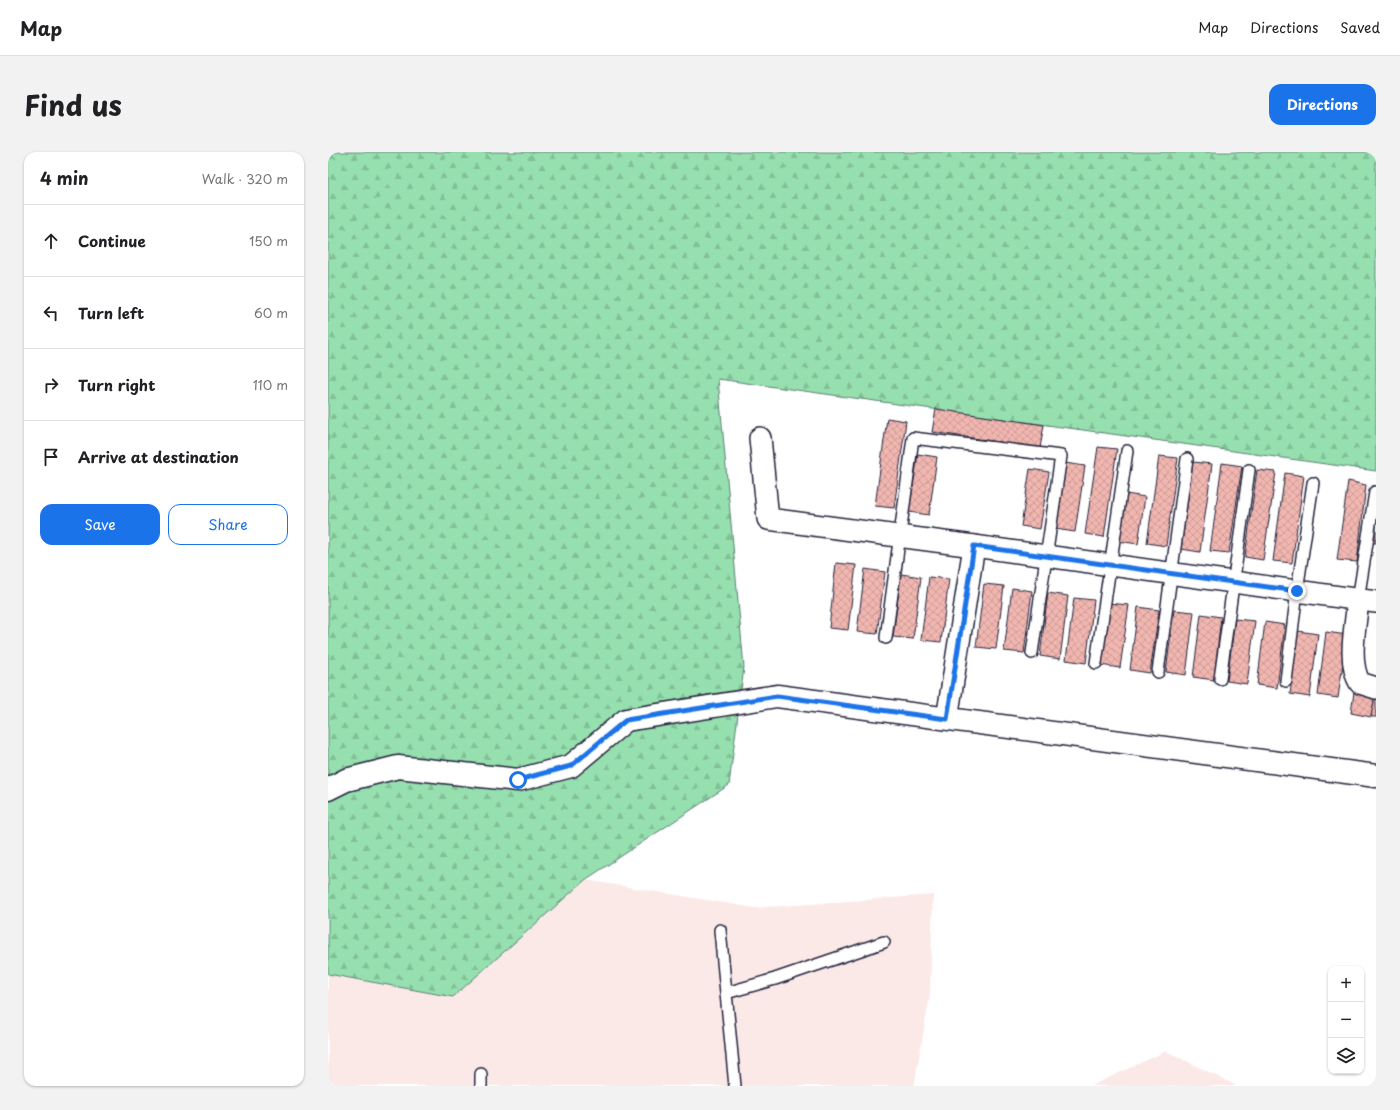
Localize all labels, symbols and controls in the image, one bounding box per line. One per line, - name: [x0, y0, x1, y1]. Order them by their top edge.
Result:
- text: Map: [20, 14, 62, 42]
- text: Map: [1198, 17, 1228, 38]
- text: Directions: [1250, 17, 1318, 38]
- text: Saved: [1340, 17, 1380, 38]
- text: Find us: [24, 83, 122, 126]
- button: Directions: [1269, 84, 1376, 125]
- text: 4 min: [40, 165, 88, 191]
- text: Walk · 320 m: [202, 169, 288, 188]
- text: Continue: [78, 229, 146, 252]
- icon: ahead: [40, 230, 62, 252]
- text: 150 m: [249, 231, 288, 250]
- text: Turn left: [78, 301, 144, 324]
- icon: left: [40, 302, 62, 324]
- text: 60 m: [254, 303, 288, 322]
- text: Turn right: [78, 373, 155, 396]
- icon: right: [40, 374, 62, 396]
- text: 110 m: [253, 375, 288, 394]
- text: Arrive at destination: [78, 445, 239, 468]
- icon: arrive: [40, 446, 62, 468]
- button: Save: [40, 504, 160, 545]
- button: Share: [168, 504, 288, 545]
- route end: [1288, 582, 1306, 600]
- route start: [509, 771, 527, 789]
- map controls: [1328, 966, 1364, 1074]
- button: +: [1328, 966, 1364, 1002]
- button: −: [1328, 1002, 1364, 1038]
- button: layers: [1328, 1038, 1364, 1074]

